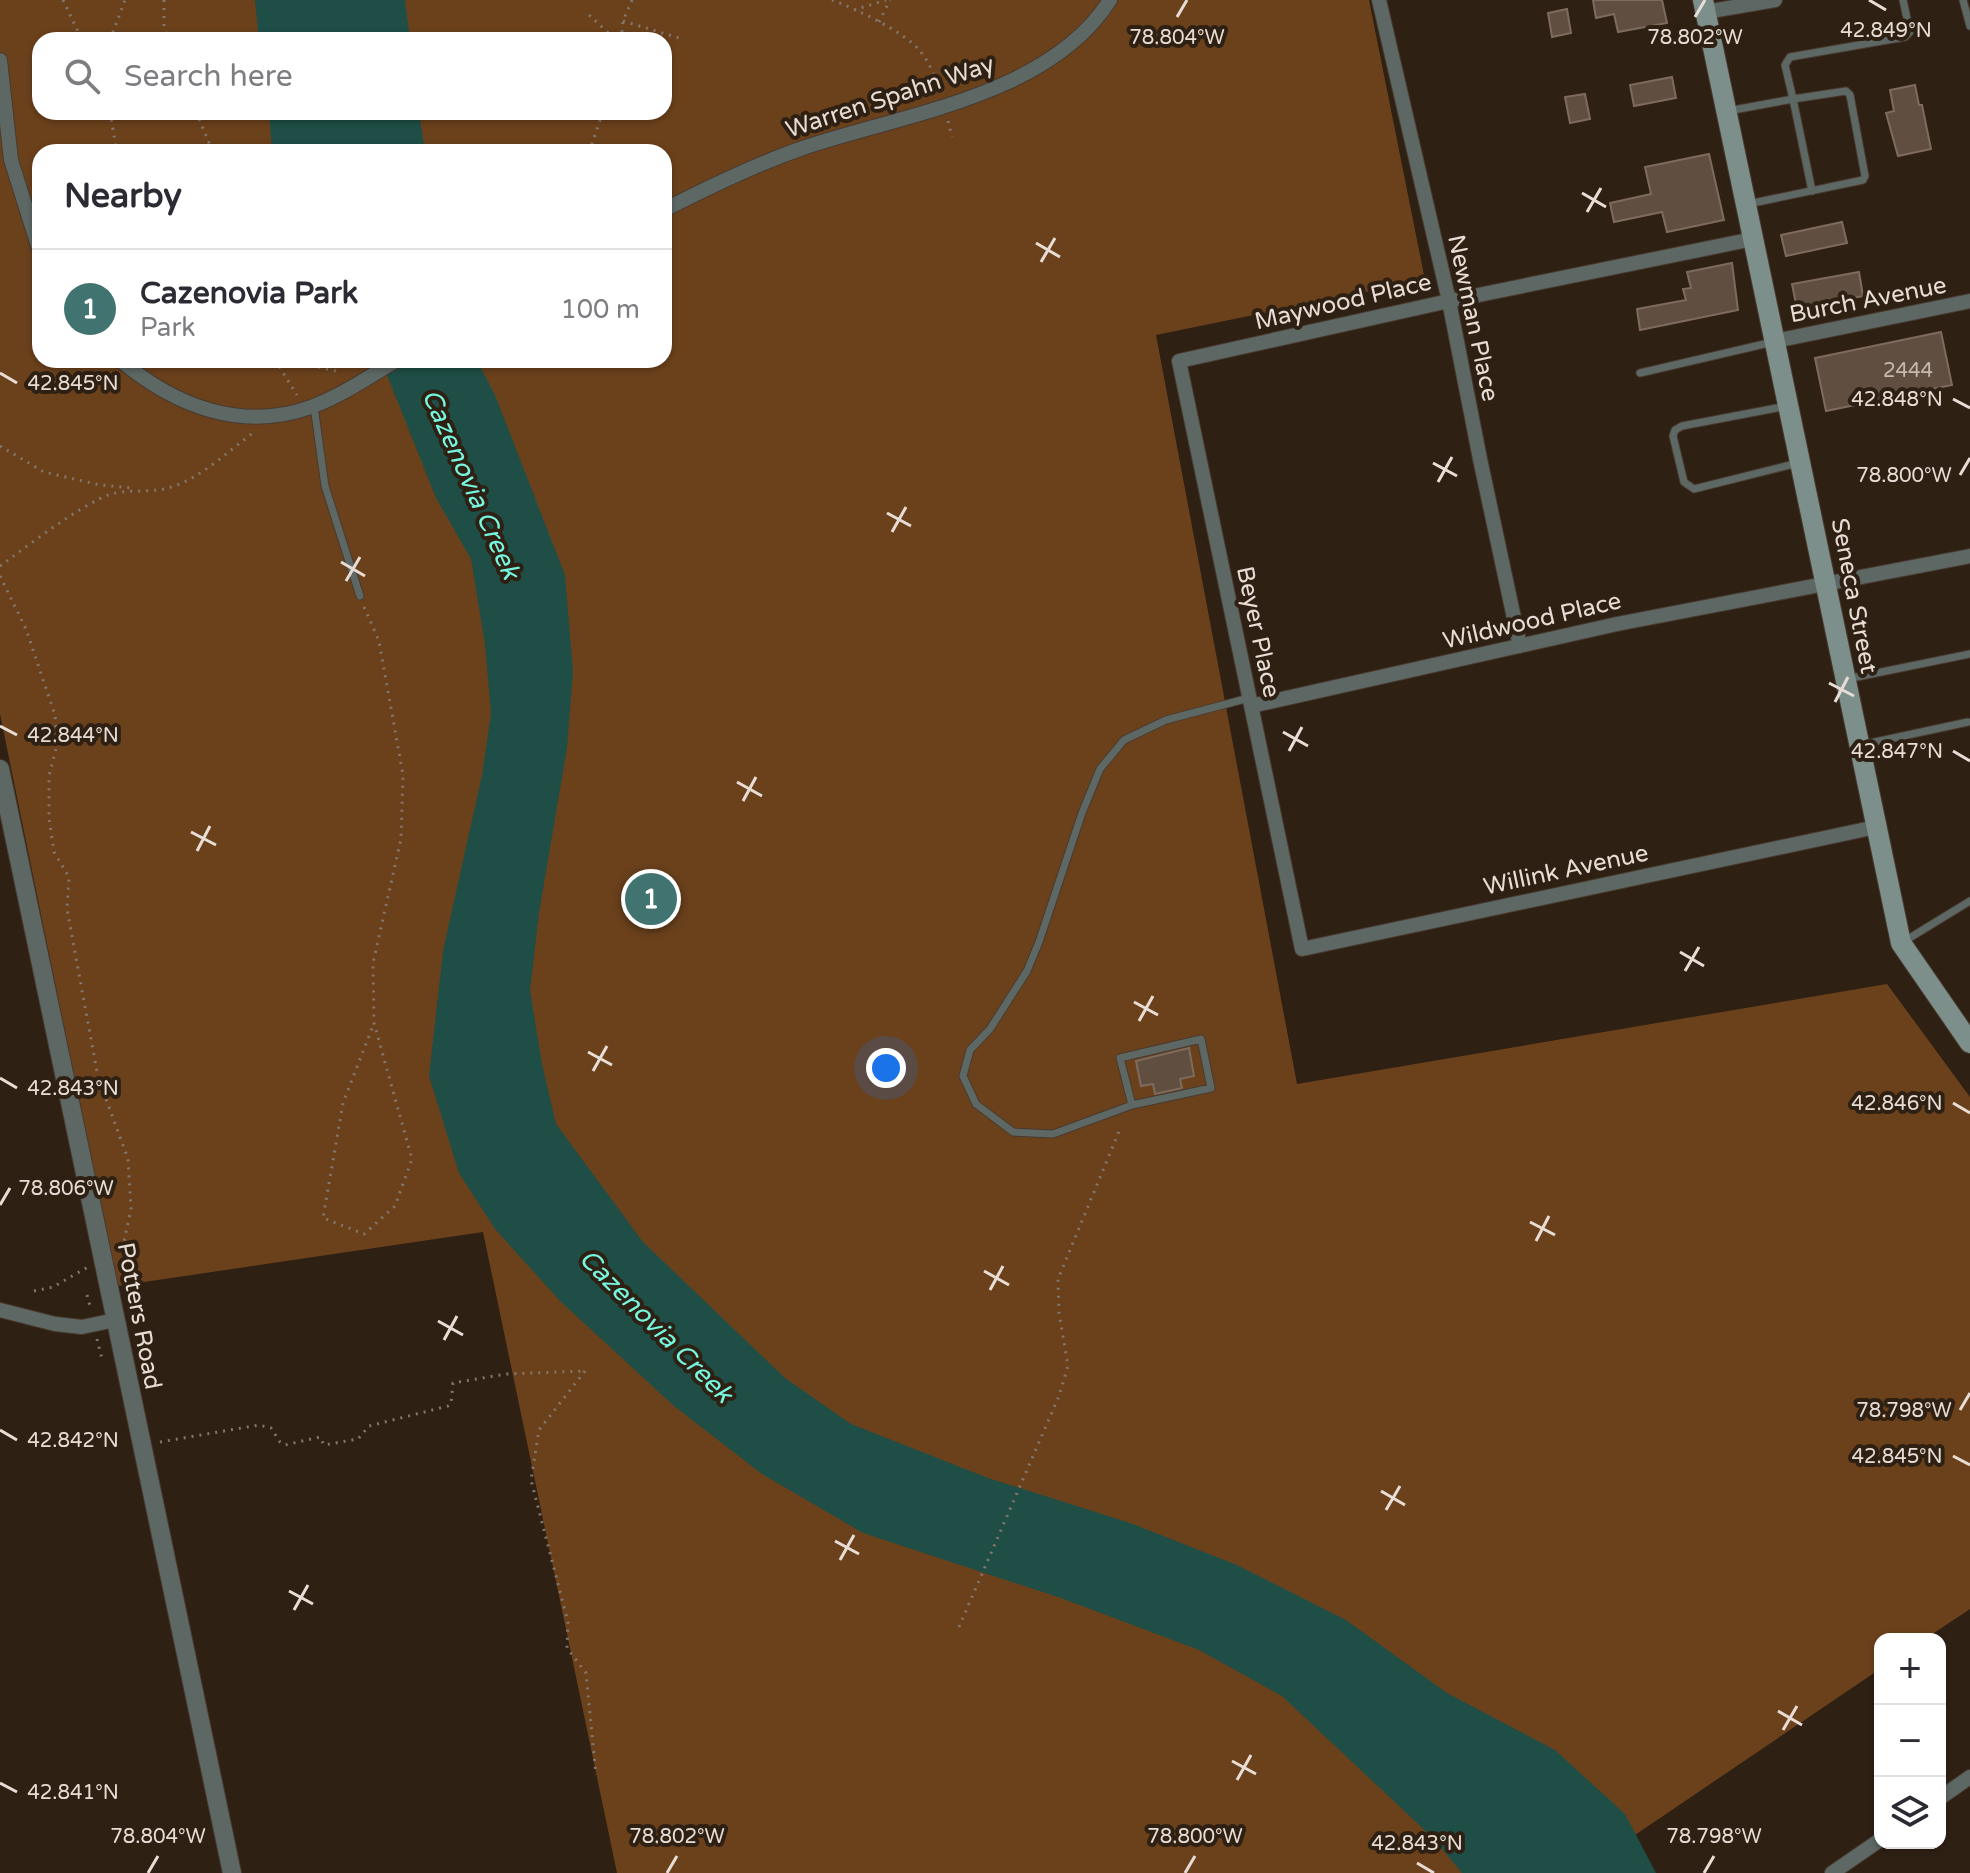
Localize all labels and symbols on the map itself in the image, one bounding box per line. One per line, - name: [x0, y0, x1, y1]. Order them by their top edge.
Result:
- text: 42.849°N: [1840, 19, 1932, 43]
- text: 78.804°W: [1129, 26, 1225, 50]
- text: 78.802°W: [1647, 26, 1743, 50]
- street label: Warren Spahn Way: [782, 50, 998, 144]
- street label: Newman Place: [1441, 232, 1505, 404]
- street label: Maywood Place: [1252, 268, 1434, 336]
- street label: Burch Avenue: [1787, 271, 1949, 329]
- house number: 2444: [1883, 359, 1933, 383]
- text: 42.845°N: [27, 372, 119, 396]
- water label: Cazenovia Creek: [415, 384, 527, 585]
- text: 42.848°N: [1851, 388, 1943, 412]
- text: 78.800°W: [1856, 464, 1952, 488]
- street label: Seneca Street: [1825, 516, 1883, 676]
- street label: Beyer Place: [1230, 564, 1286, 700]
- street label: Wildwood Place: [1440, 586, 1624, 656]
- text: 42.844°N: [27, 724, 119, 748]
- text: 42.847°N: [1851, 740, 1943, 764]
- street label: Willink Avenue: [1481, 838, 1651, 902]
- pin: 1: [625, 869, 677, 929]
- your location: [866, 1048, 906, 1088]
- text: 42.843°N: [27, 1077, 119, 1101]
- text: 42.846°N: [1851, 1092, 1943, 1116]
- text: 78.806°W: [18, 1177, 114, 1201]
- street label: Potters Road: [111, 1240, 167, 1392]
- water label: Cazenovia Creek: [573, 1243, 741, 1411]
- text: 78.798°W: [1856, 1399, 1952, 1423]
- text: 42.842°N: [27, 1429, 119, 1453]
- text: 42.845°N: [1851, 1445, 1943, 1469]
- text: 42.841°N: [27, 1781, 119, 1805]
- text: 78.804°W: [110, 1825, 206, 1849]
- text: 78.802°W: [629, 1825, 725, 1849]
- text: 78.800°W: [1147, 1825, 1243, 1849]
- text: 78.798°W: [1666, 1825, 1762, 1849]
- text: 42.843°N: [1371, 1832, 1463, 1856]

